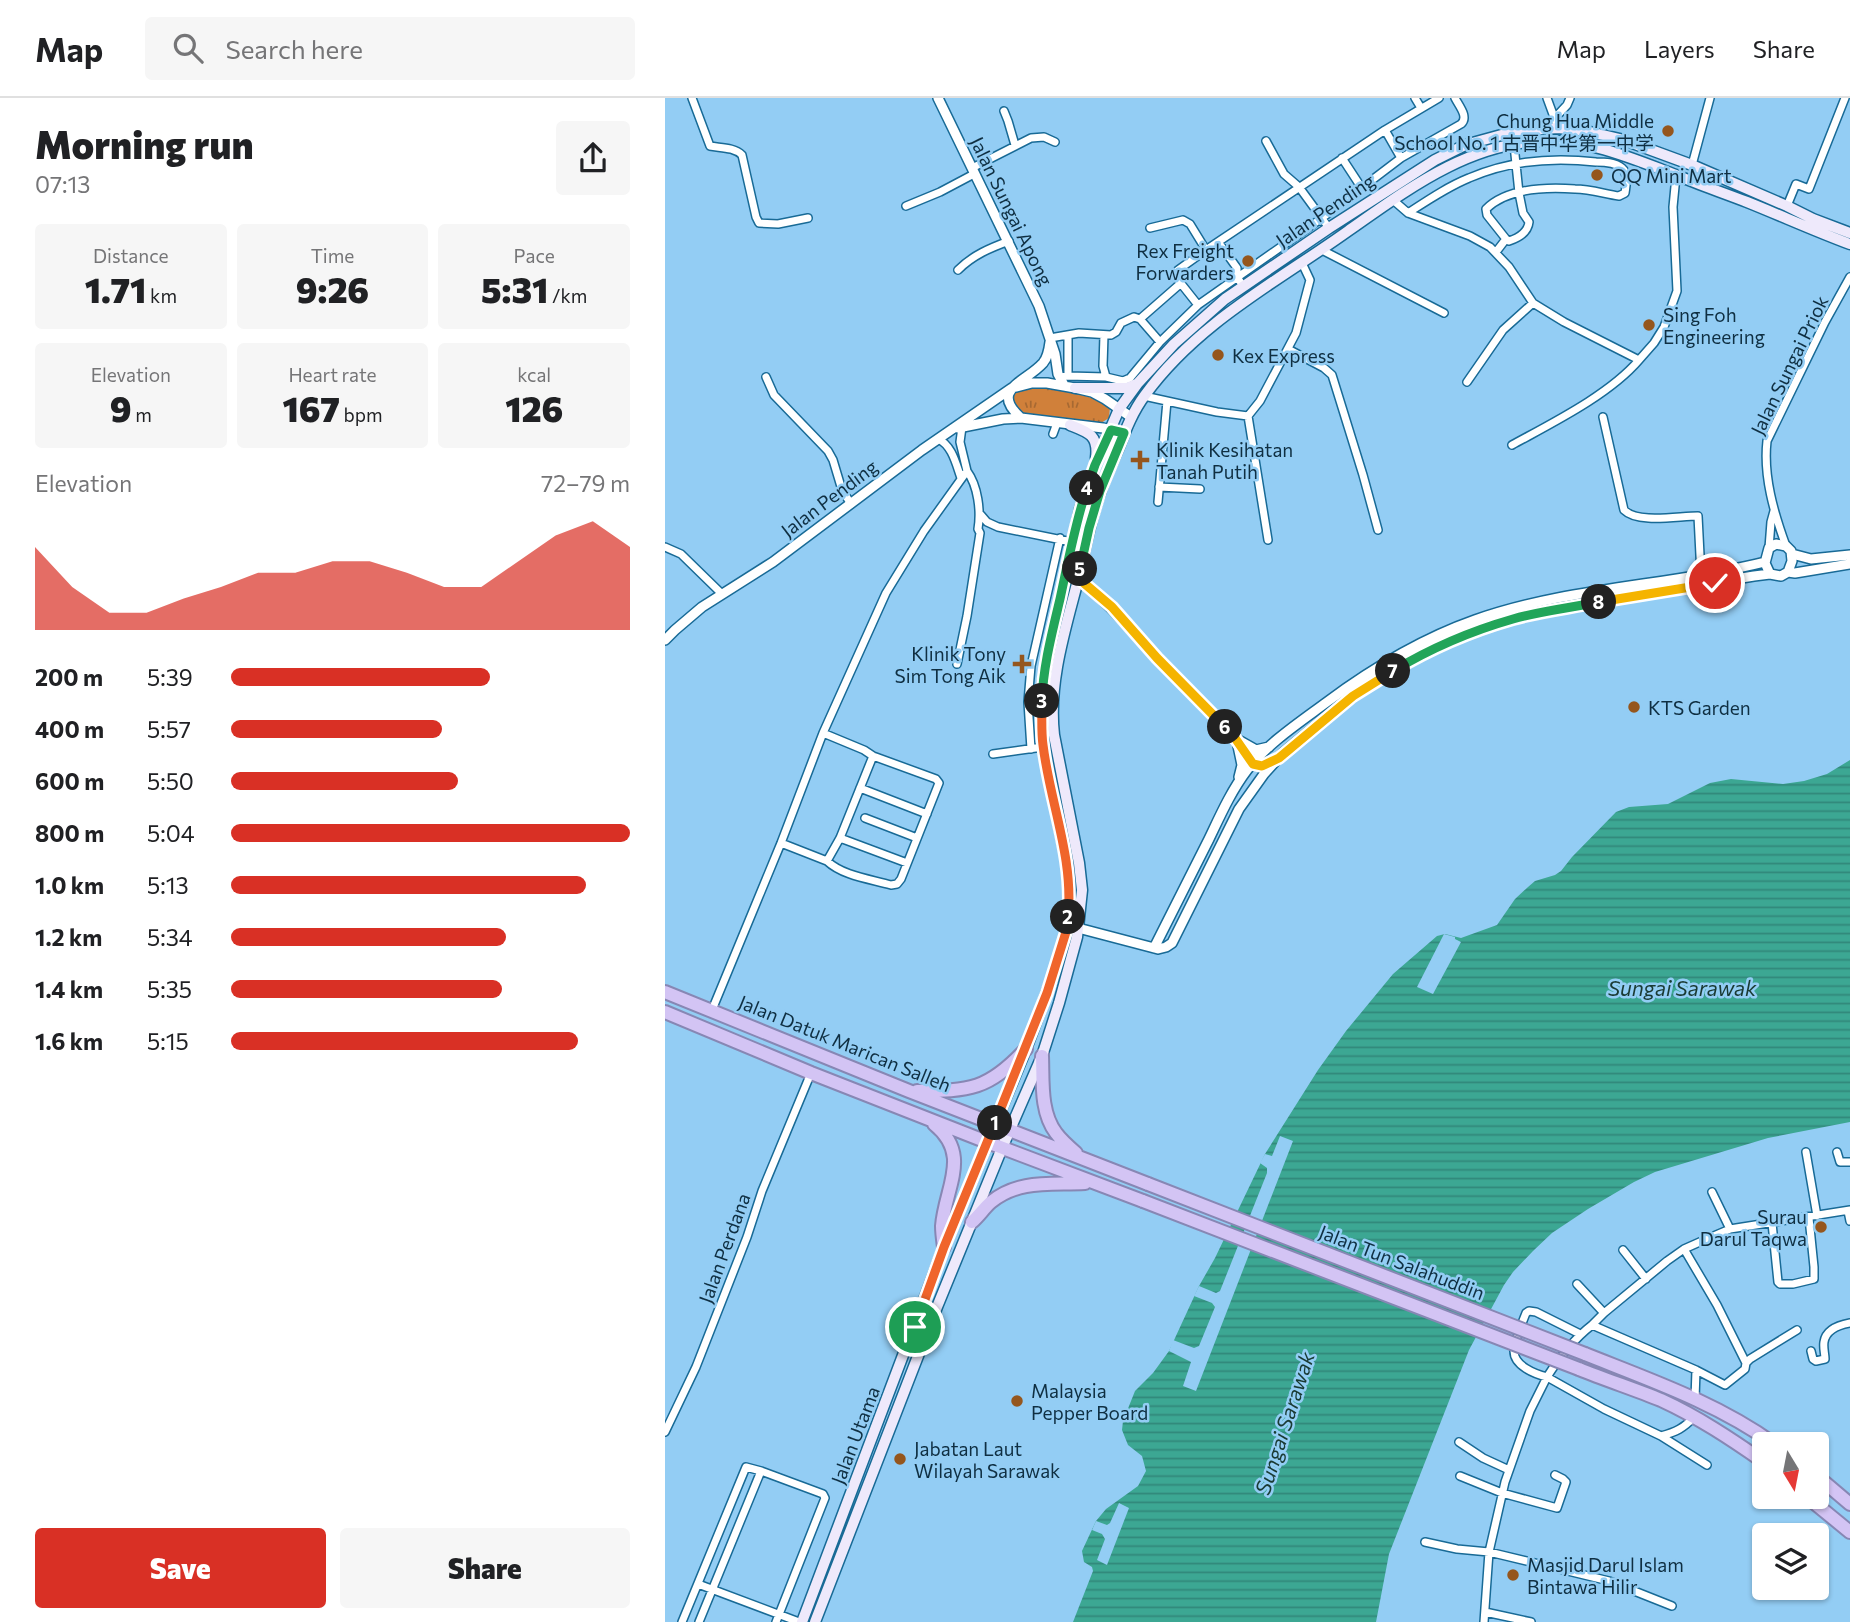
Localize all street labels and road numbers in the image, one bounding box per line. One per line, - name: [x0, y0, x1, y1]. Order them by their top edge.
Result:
- street label: Jalan Sungai Apong: [966, 133, 1058, 289]
- street label: Jalan Pending: [1271, 169, 1379, 251]
- street label: Jalan Sungai Priok: [1745, 292, 1833, 438]
- street label: Jalan Pending: [776, 454, 882, 542]
- street label: Jalan Datuk Marican Salleh: [735, 990, 955, 1096]
- street label: Jalan Perdana: [693, 1190, 755, 1306]
- street label: Jalan Tun Salahuddin: [1316, 1220, 1488, 1304]
- street label: Jalan Utama: [826, 1383, 884, 1487]

